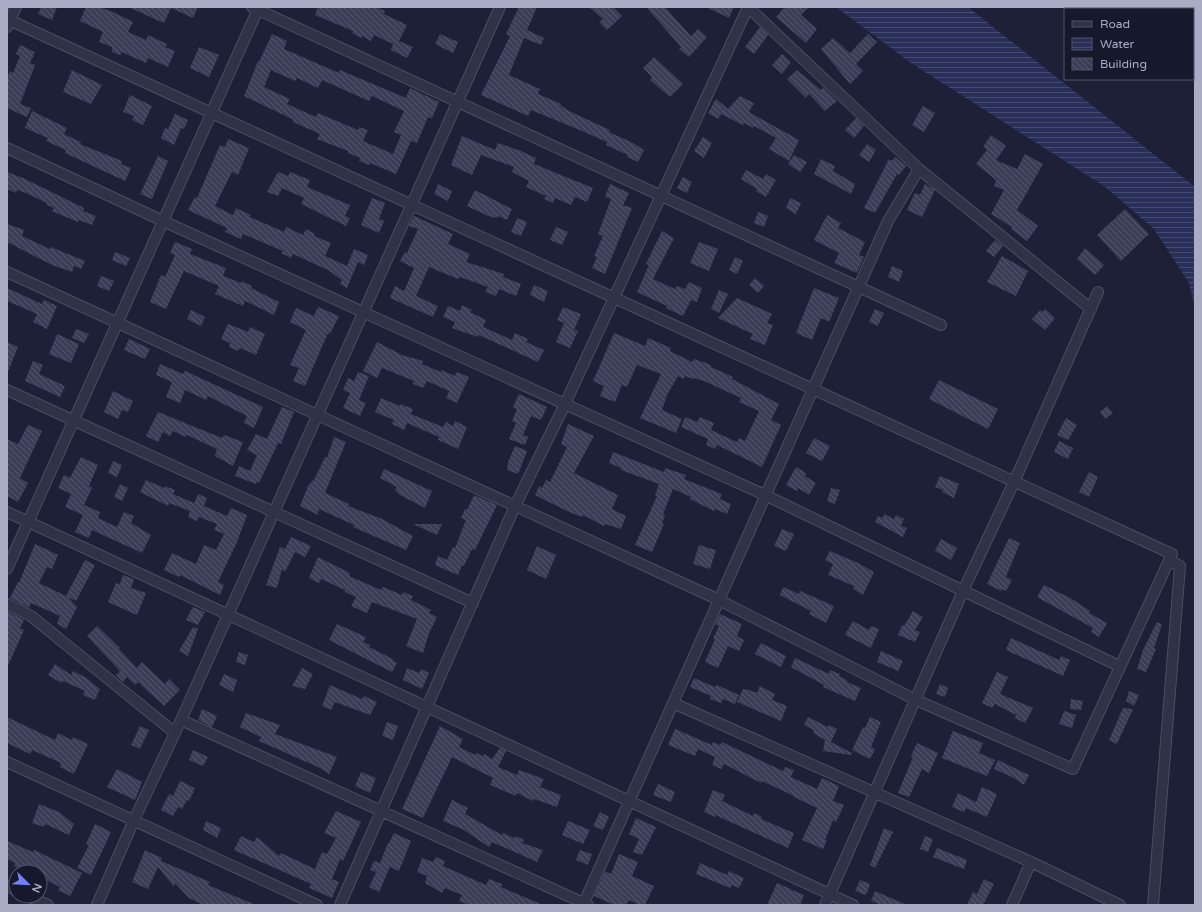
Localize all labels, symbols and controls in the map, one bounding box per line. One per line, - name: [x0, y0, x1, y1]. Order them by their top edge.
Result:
- legend: [1064, 8, 1194, 80]
- text: Road: [1100, 17, 1130, 31]
- text: Water: [1100, 37, 1135, 51]
- text: Building: [1100, 57, 1147, 71]
- north arrow: [8, 864, 48, 904]
- text: N: [29, 881, 44, 895]

